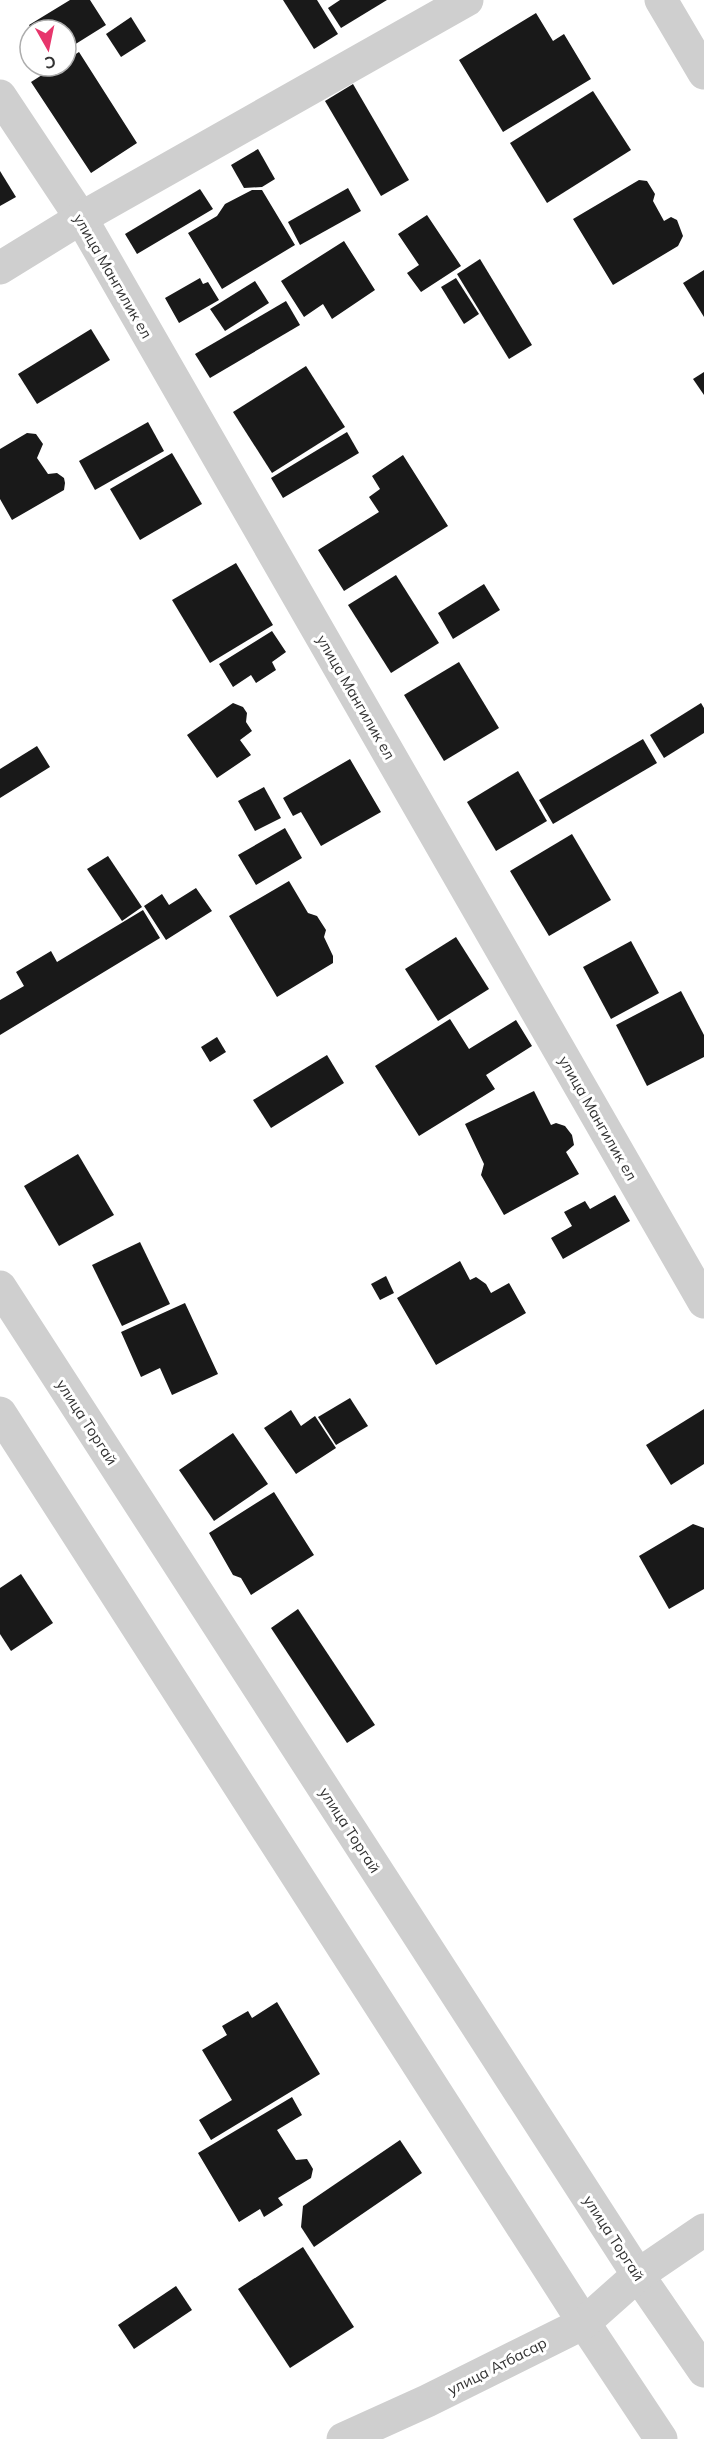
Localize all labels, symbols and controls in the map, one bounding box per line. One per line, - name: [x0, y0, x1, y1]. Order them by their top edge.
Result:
- north arrow: [18, 18, 78, 78]
- text: С: [43, 52, 57, 74]
- street label: улица Мангилик ел: [70, 210, 156, 342]
- street label: улица Мангилик ел: [313, 631, 399, 763]
- street label: улица Мангилик ел: [555, 1052, 641, 1184]
- street label: улица Торгай: [52, 1376, 122, 1468]
- street label: улица Торгай: [315, 1784, 385, 1876]
- street label: улица Торгай: [579, 2192, 649, 2284]
- street label: улица Атбасар: [444, 2333, 550, 2399]

